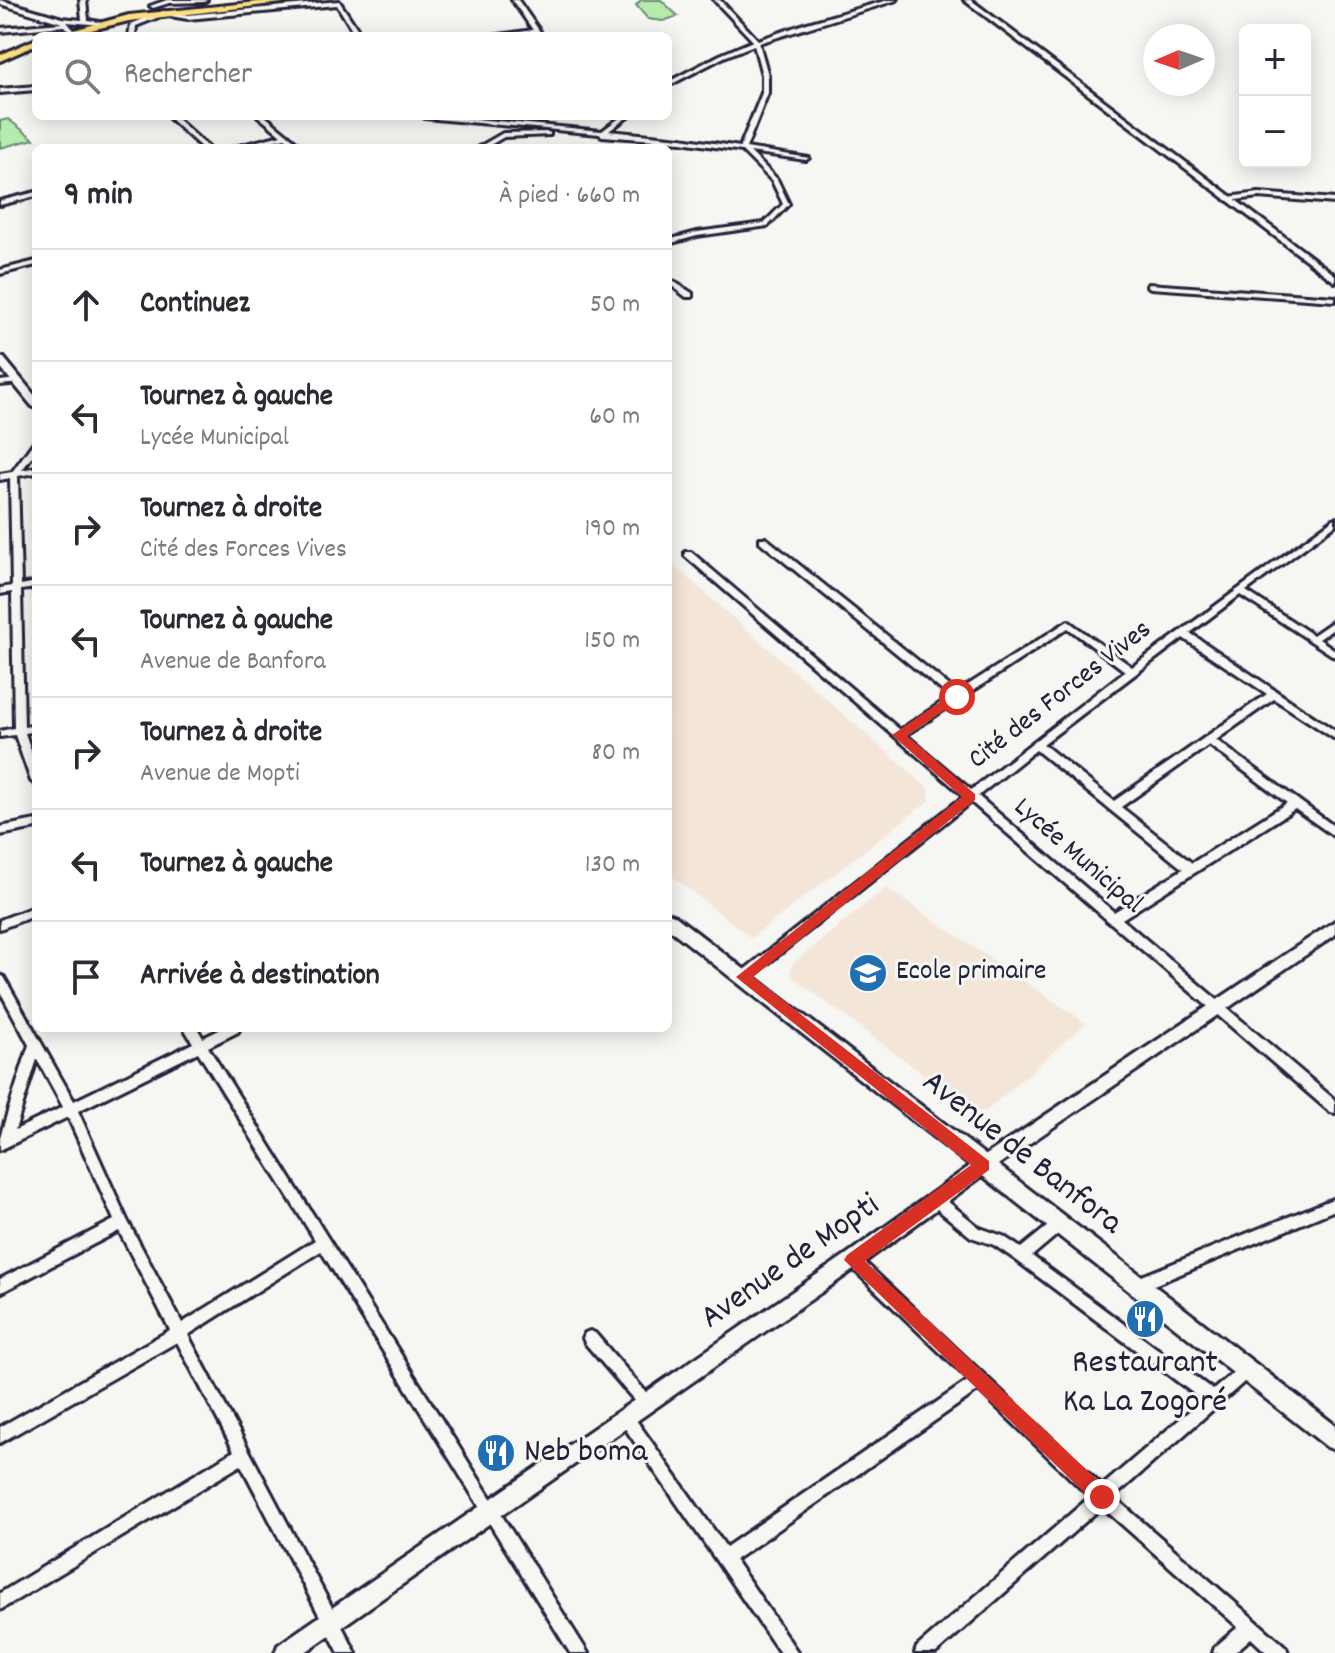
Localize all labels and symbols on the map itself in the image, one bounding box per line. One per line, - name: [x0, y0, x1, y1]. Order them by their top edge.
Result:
- north arrow: [1143, 24, 1215, 96]
- street label: Cité des Forces Vives: [961, 612, 1161, 780]
- route start: [939, 679, 975, 715]
- street label: Lycée Municipal: [1003, 789, 1151, 925]
- school or university icon: Ecole primaire: [847, 952, 889, 994]
- place label: Ecole primaire: [896, 953, 1046, 993]
- street label: Avenue de Banfora: [910, 1060, 1133, 1249]
- street label: Avenue de Mopti: [691, 1183, 891, 1343]
- restaurant icon: Restaurant Ka La Zogoré: [1124, 1298, 1166, 1340]
- place label: Restaurant Ka La Zogoré: [1063, 1340, 1227, 1428]
- place label: Neb boma: [524, 1429, 648, 1478]
- restaurant icon: Neb boma: [475, 1432, 517, 1474]
- route end: [1084, 1479, 1120, 1515]

